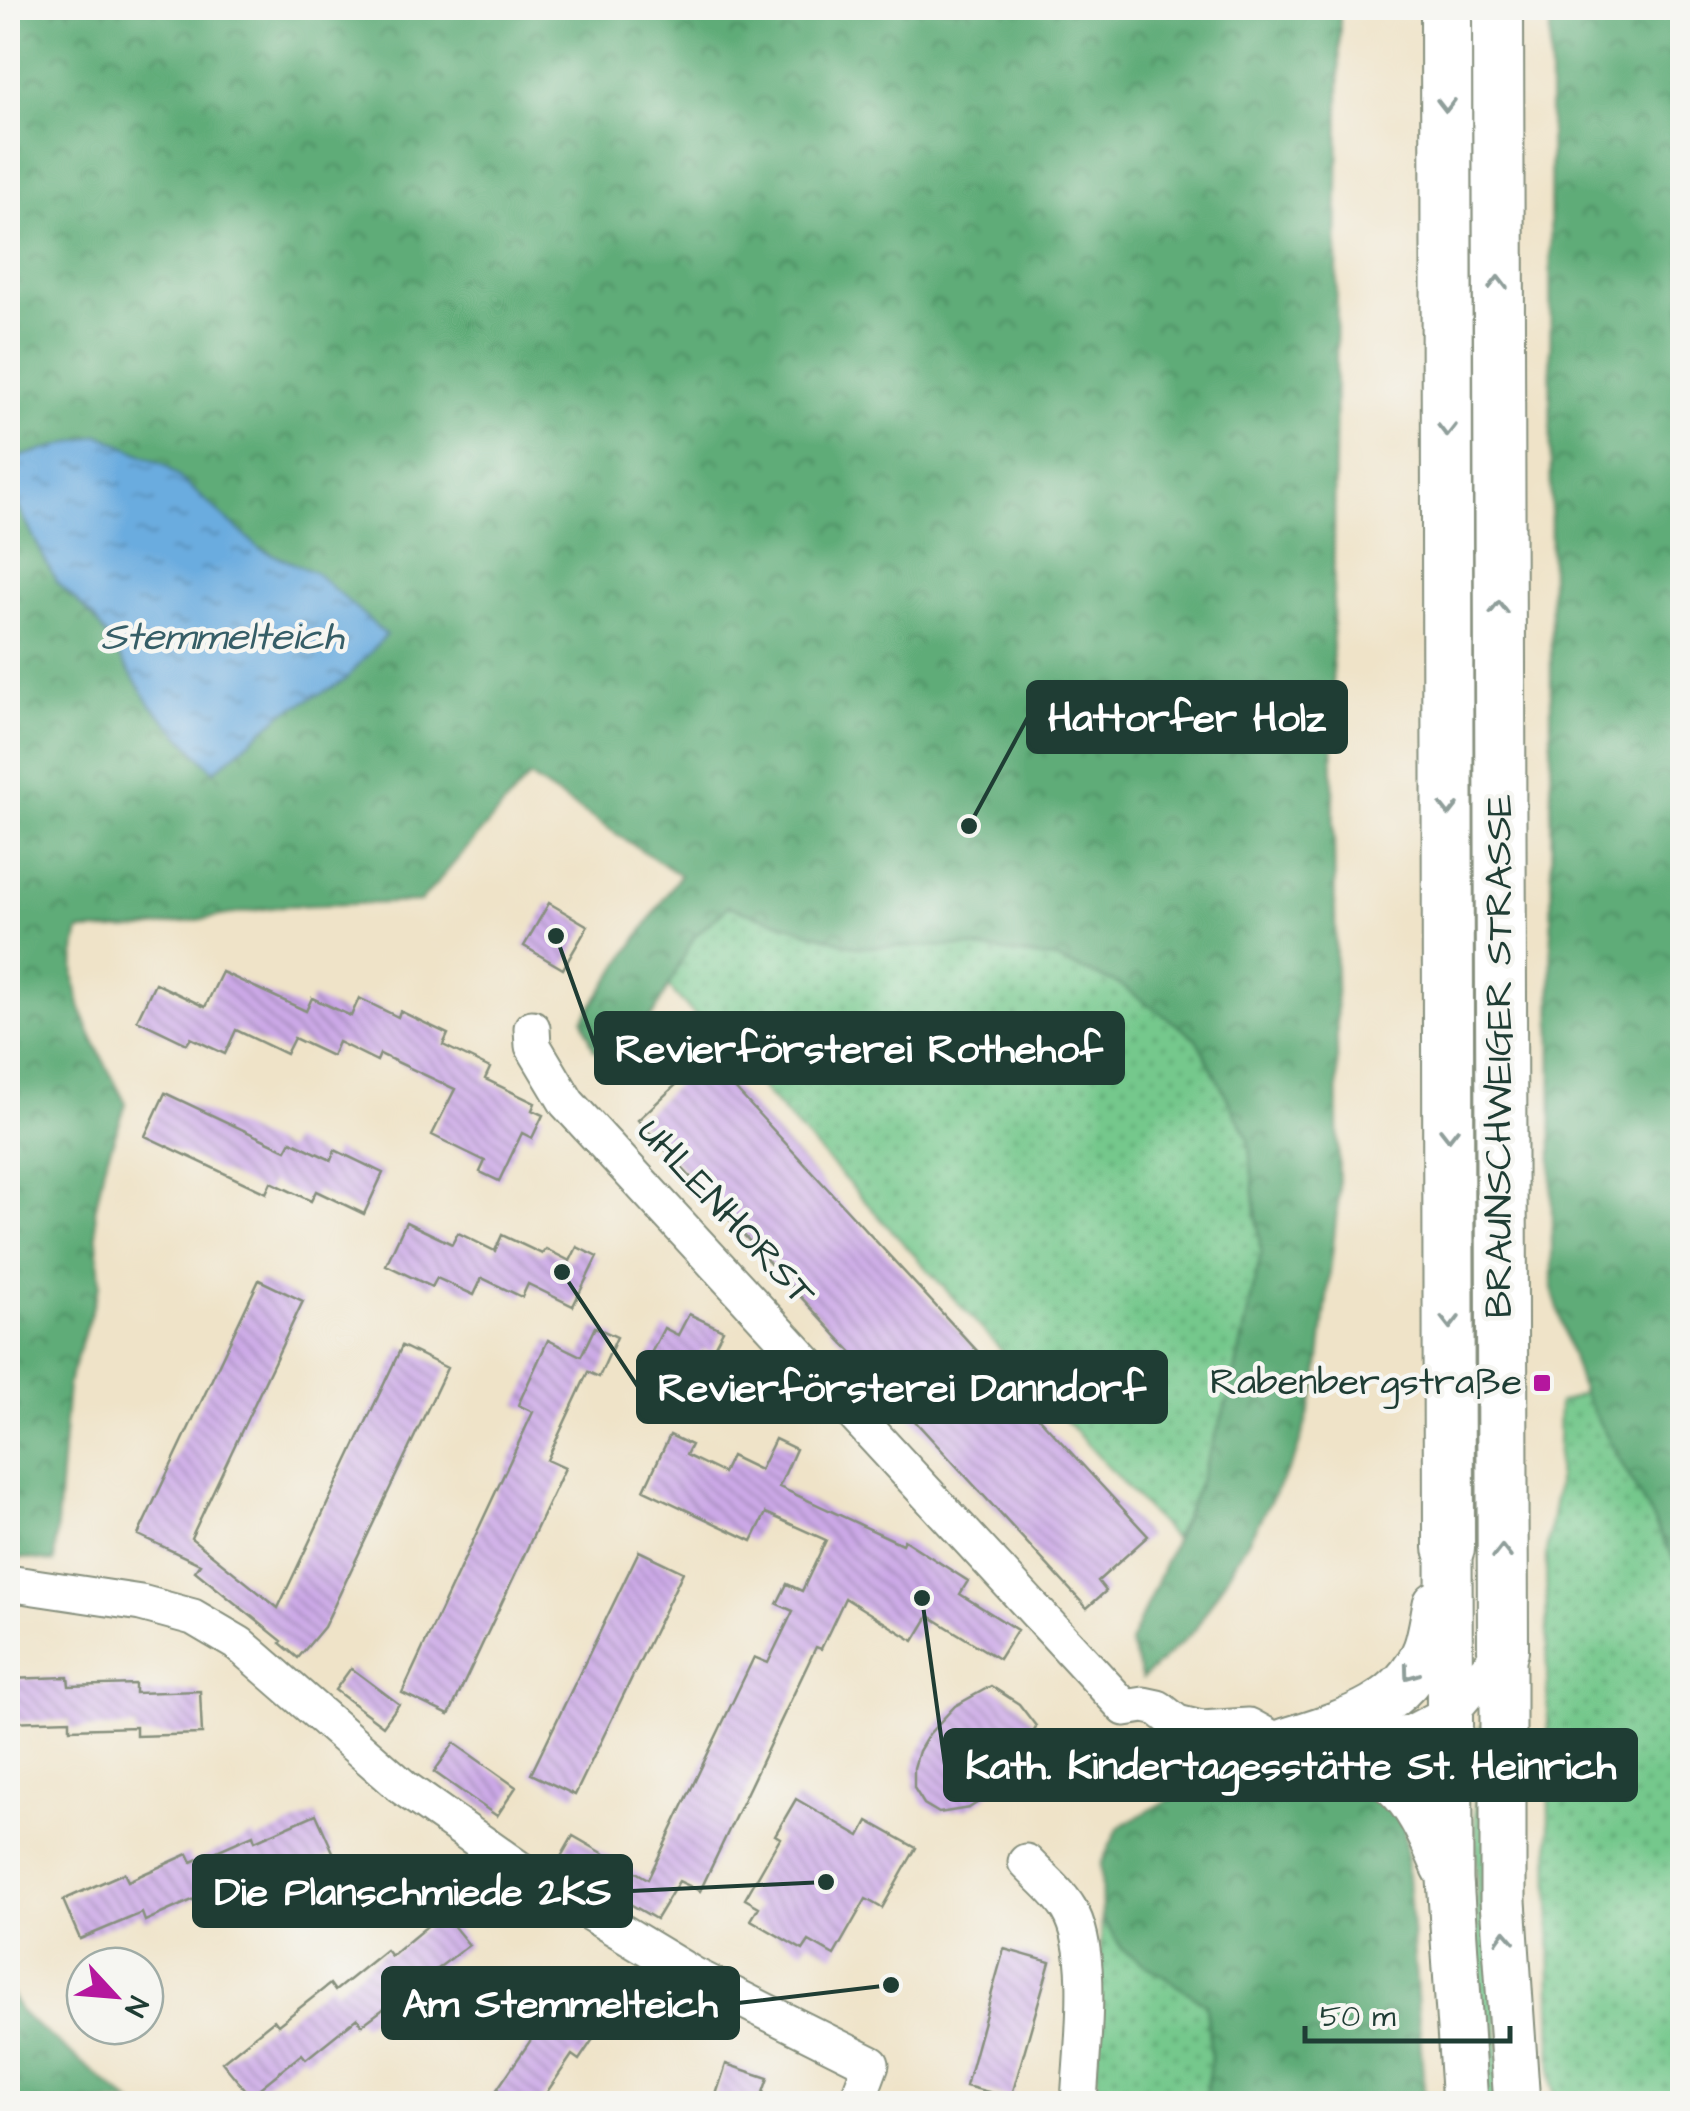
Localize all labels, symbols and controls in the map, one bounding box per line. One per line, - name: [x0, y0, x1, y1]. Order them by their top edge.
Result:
- one-way arrow: [1435, 98, 1457, 113]
- one-way arrow: [1487, 275, 1509, 290]
- one-way arrow: [1436, 422, 1458, 438]
- one-way arrow: [1488, 600, 1510, 616]
- water label: Stemmelteich: [101, 610, 346, 665]
- callout: Hattorfer Holz: [1028, 682, 1346, 752]
- text: Hattorfer Holz: [1048, 692, 1327, 747]
- street label: BRAUNSCHWEIGER STRASSE: [1474, 794, 1526, 1318]
- one-way arrow: [1438, 802, 1460, 817]
- callout: Revierförsterei Rothehof: [596, 1013, 1123, 1083]
- text: Revierförsterei Rothehof: [615, 1023, 1104, 1078]
- street label: UHLENHORST: [625, 1107, 827, 1319]
- one-way arrow: [1438, 1126, 1460, 1142]
- one-way arrow: [1439, 1314, 1461, 1330]
- callout: Revierförsterei Danndorf: [638, 1352, 1166, 1422]
- place label: Rabenbergstraße: [1210, 1357, 1522, 1409]
- text: Revierförsterei Danndorf: [658, 1362, 1147, 1417]
- marker: Rabenbergstraße: [1531, 1372, 1553, 1394]
- one-way arrow: [1491, 1544, 1513, 1560]
- one-way arrow: [1404, 1662, 1422, 1680]
- callout: Kath. Kindertagesstätte St. Heinrich: [945, 1730, 1636, 1800]
- text: Kath. Kindertagesstätte St. Heinrich: [966, 1740, 1618, 1796]
- callout: Die Planschmiede 2KS: [194, 1856, 631, 1926]
- text: Die Planschmiede 2KS: [215, 1866, 611, 1921]
- one-way arrow: [1495, 1928, 1516, 1944]
- north arrow: [65, 1946, 165, 2046]
- callout: Am Stemmelteich: [383, 1968, 738, 2038]
- text: Am Stemmelteich: [402, 1978, 719, 2033]
- scale bar: [1305, 1981, 1510, 2043]
- text: N: [115, 1990, 157, 2023]
- text: 50 m: [1320, 1996, 1396, 2038]

